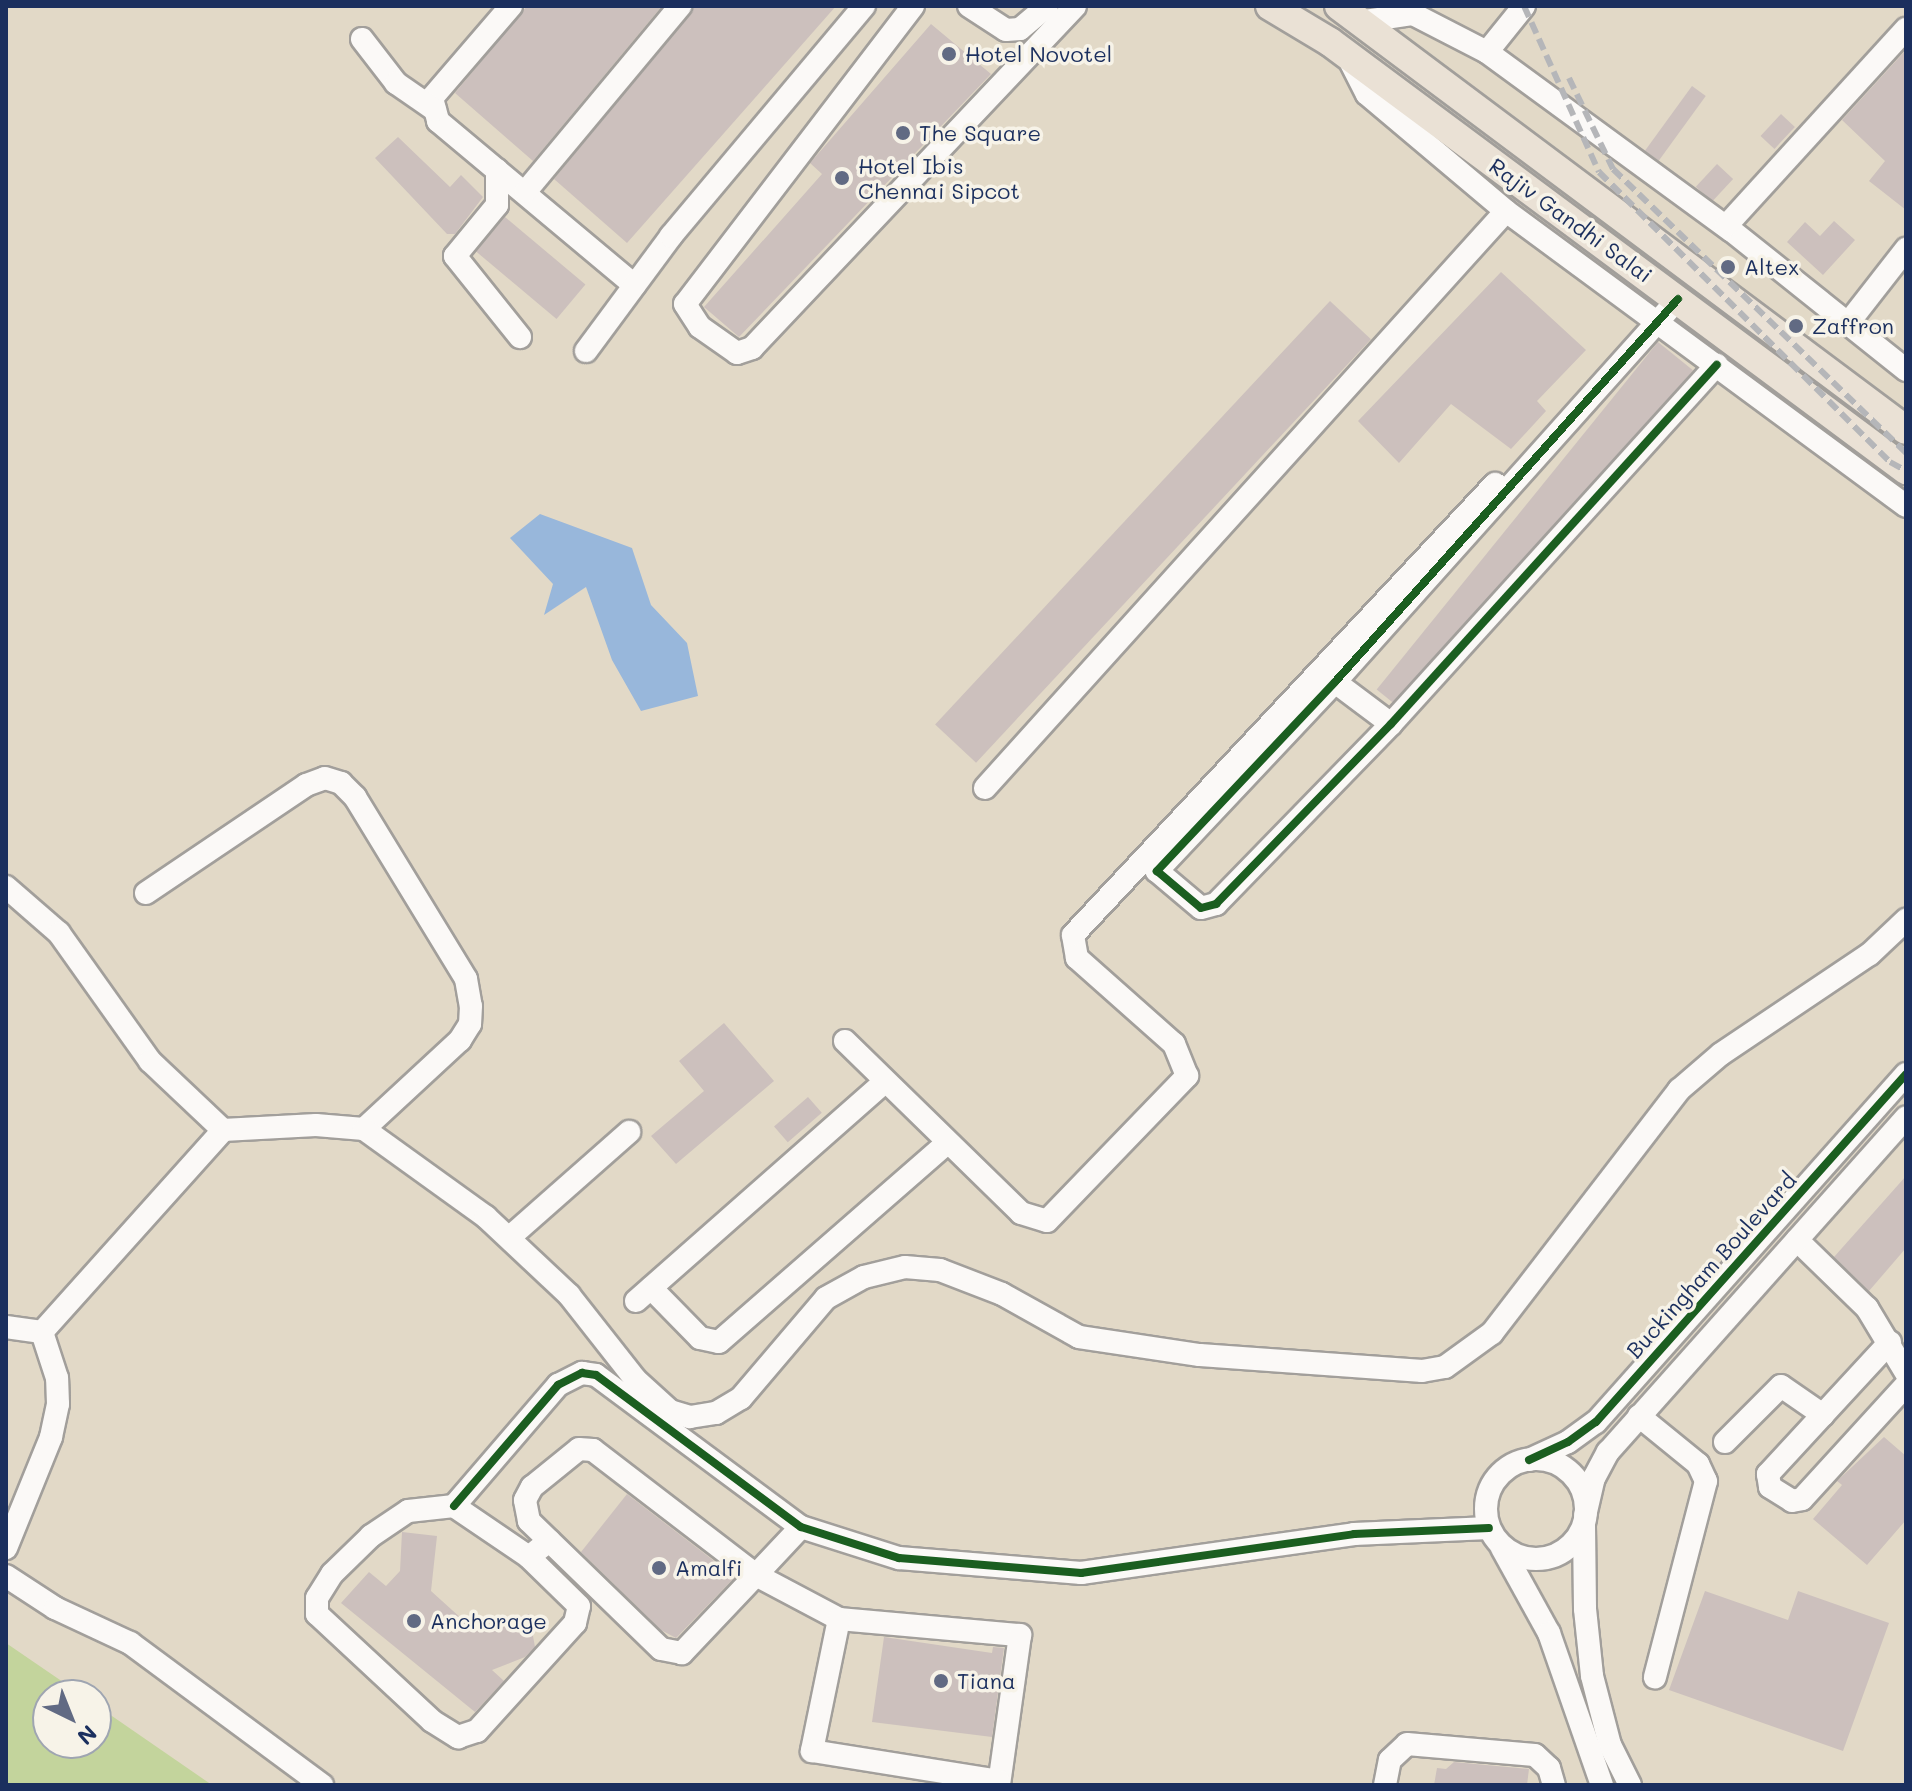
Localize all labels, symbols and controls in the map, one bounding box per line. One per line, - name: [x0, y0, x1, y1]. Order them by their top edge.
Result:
- place label: Hotel Novotel: [965, 41, 1112, 67]
- marker: Hotel Novotel: [940, 45, 958, 63]
- place label: The Square: [919, 120, 1041, 146]
- marker: The Square: [894, 124, 912, 142]
- place label: Hotel Ibis Chennai Sipcot: [858, 152, 1020, 204]
- street label: Rajiv Gandhi Salai: [1484, 152, 1658, 288]
- marker: Hotel Ibis Chennai Sipcot: [833, 169, 851, 187]
- place label: Altex: [1744, 254, 1799, 280]
- marker: Altex: [1719, 258, 1737, 276]
- place label: Zaffron: [1812, 313, 1894, 339]
- marker: Zaffron: [1787, 317, 1805, 335]
- street label: Buckingham Boulevard: [1621, 1167, 1801, 1363]
- place label: Amalfi: [675, 1555, 742, 1581]
- marker: Amalfi: [650, 1559, 668, 1577]
- place label: Anchorage: [430, 1608, 547, 1634]
- marker: Anchorage: [405, 1612, 423, 1630]
- place label: Tiana: [957, 1668, 1016, 1694]
- marker: Tiana: [932, 1672, 950, 1690]
- north arrow: [32, 1679, 112, 1759]
- text: N: [71, 1719, 103, 1752]

